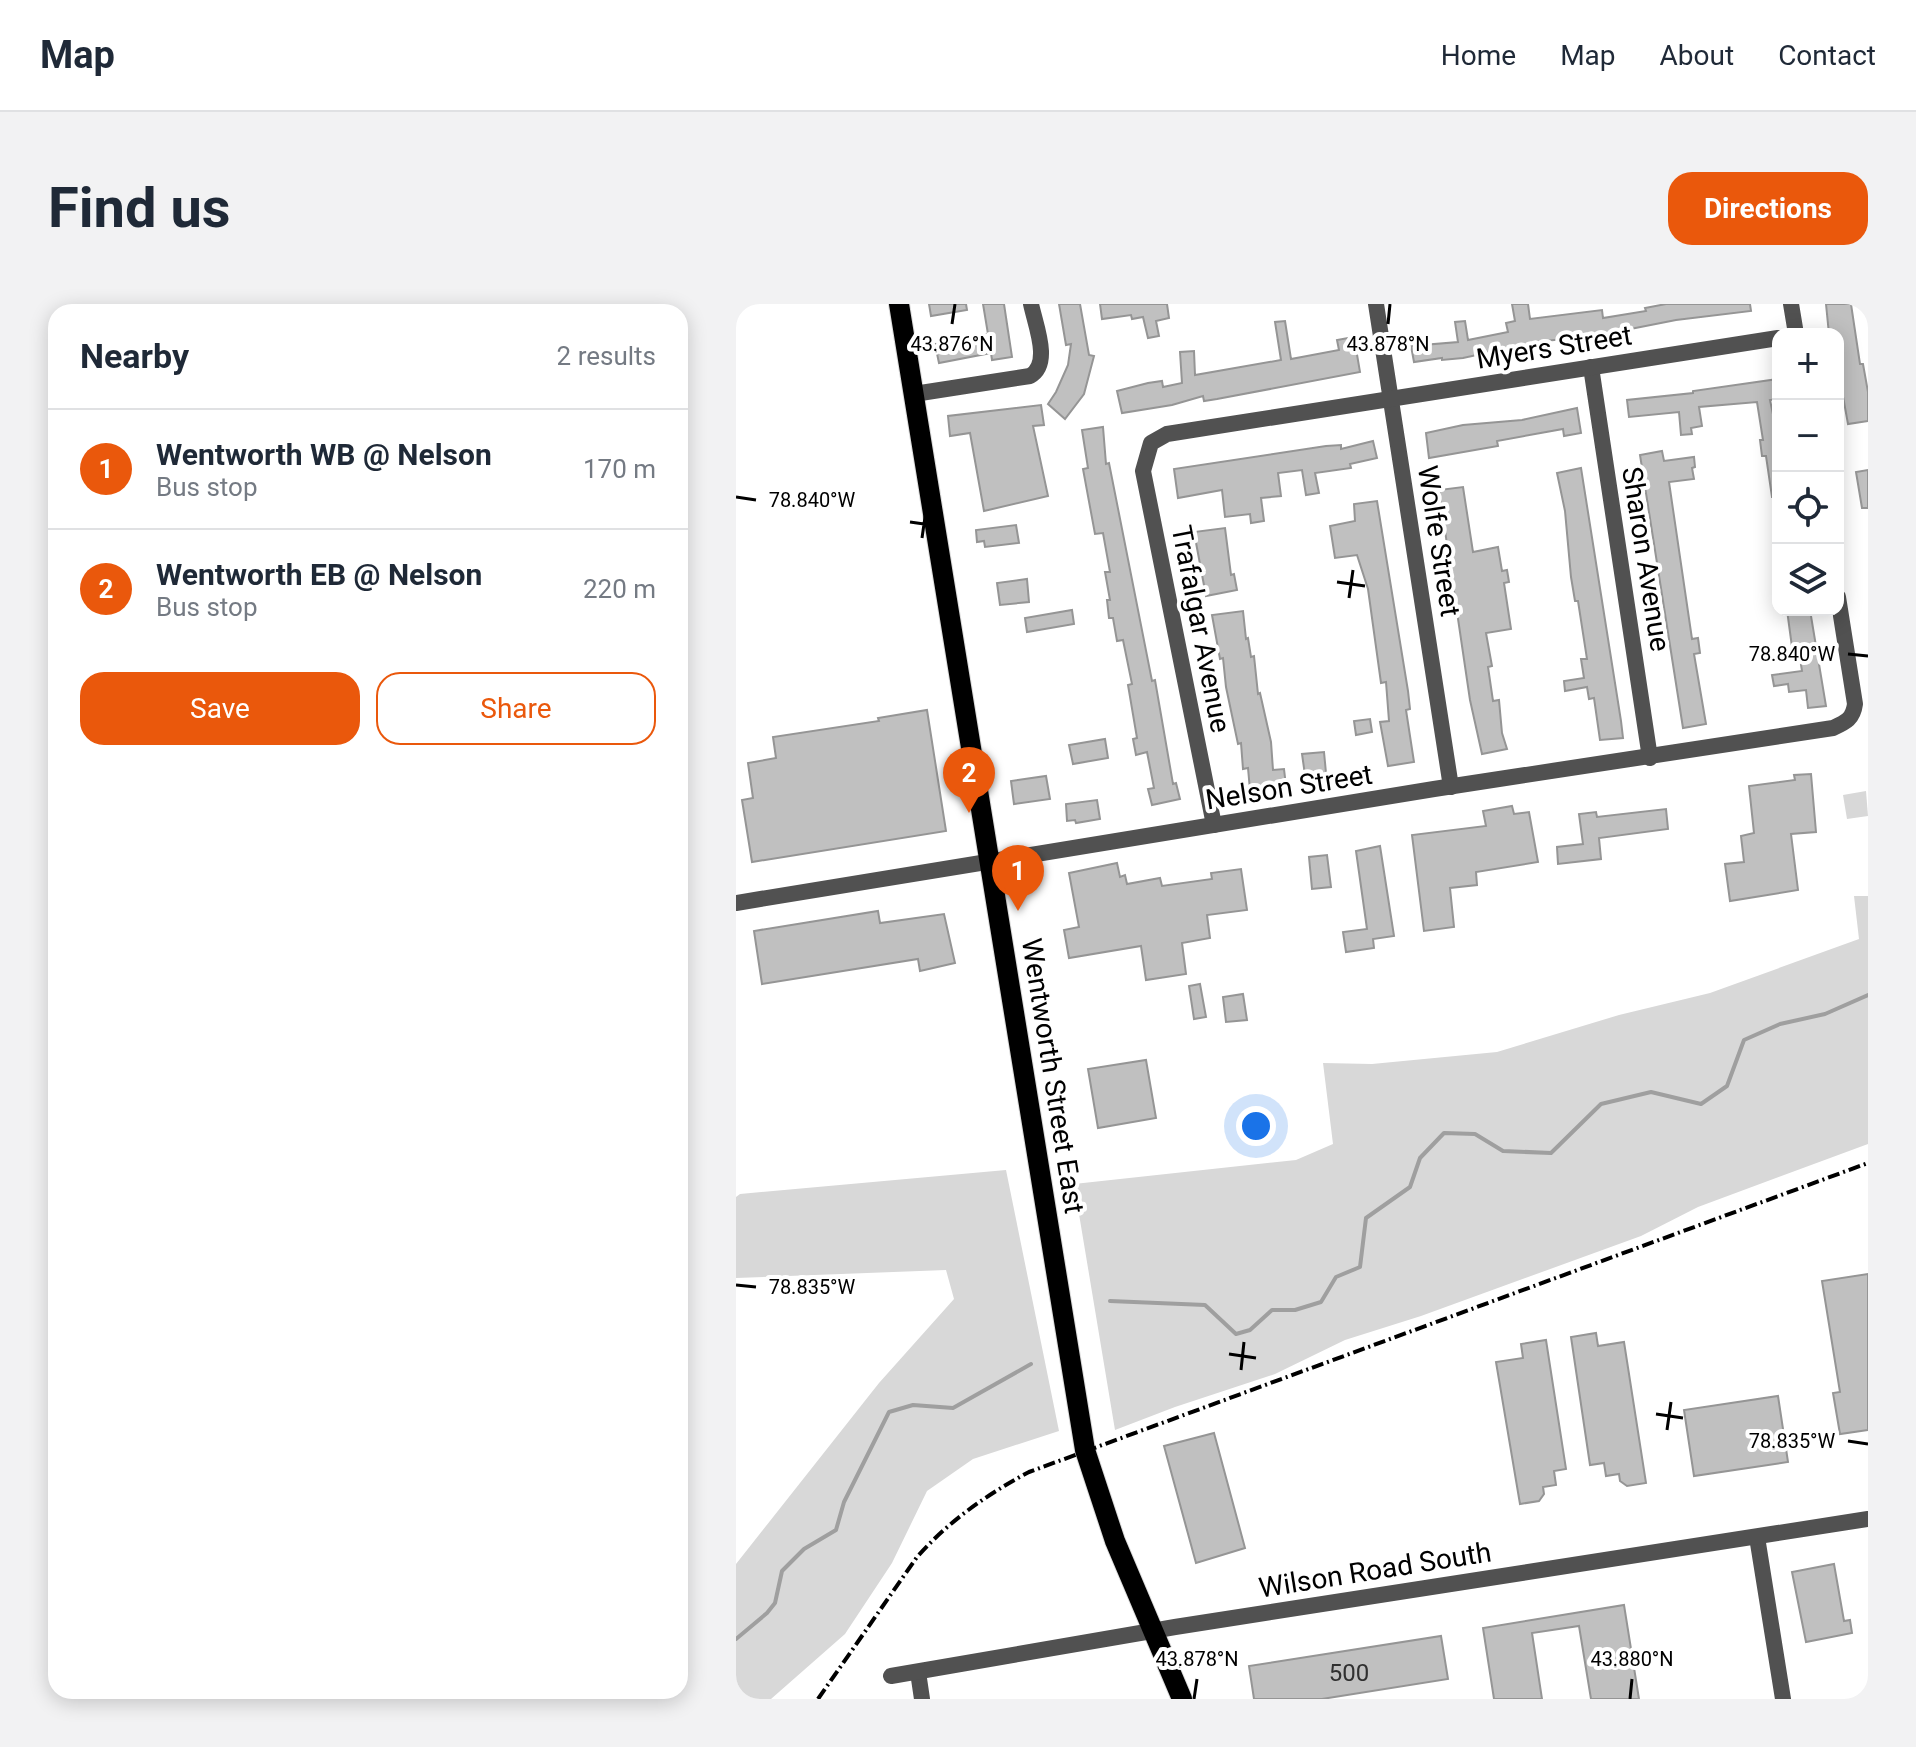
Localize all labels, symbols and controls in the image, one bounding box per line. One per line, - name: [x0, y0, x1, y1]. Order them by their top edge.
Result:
- text: Map: [40, 33, 115, 77]
- text: Home: [1441, 39, 1516, 72]
- text: Map: [1560, 39, 1616, 72]
- text: About: [1660, 39, 1734, 72]
- text: Contact: [1778, 39, 1876, 72]
- button: Directions: [1668, 172, 1868, 245]
- text: Find us: [48, 175, 231, 241]
- street label: Myers Street: [1474, 318, 1634, 376]
- map controls: [1772, 328, 1844, 616]
- button: +: [1772, 328, 1844, 400]
- text: 43.876°N: [910, 332, 994, 356]
- text: 43.878°N: [1346, 332, 1430, 356]
- text: Nearby: [80, 336, 189, 376]
- text: 2 results: [557, 341, 656, 371]
- button: −: [1772, 400, 1844, 472]
- text: Wentworth WB @ Nelson: [156, 437, 492, 472]
- text: 1: [99, 454, 113, 484]
- text: 170 m: [583, 454, 656, 484]
- street label: Wolfe Street: [1411, 463, 1467, 619]
- street label: Sharon Avenue: [1615, 464, 1677, 654]
- text: Bus stop: [156, 472, 258, 502]
- button: locate: [1772, 472, 1844, 544]
- text: 78.840°W: [769, 488, 856, 512]
- street label: Trafalgar Avenue: [1165, 522, 1237, 736]
- button: layers: [1772, 544, 1844, 616]
- text: Wentworth EB @ Nelson: [156, 557, 482, 592]
- text: 2: [99, 574, 113, 604]
- text: 220 m: [583, 574, 656, 604]
- text: Bus stop: [156, 592, 258, 622]
- text: 78.840°W: [1749, 642, 1836, 666]
- button: Save: [80, 672, 360, 745]
- button: Share: [376, 672, 656, 745]
- pin: 2: [943, 747, 995, 813]
- street label: Nelson Street: [1203, 758, 1375, 816]
- pin: 1: [992, 845, 1044, 911]
- street label: Wentworth Street East: [1015, 936, 1091, 1216]
- your location: [1236, 1106, 1276, 1146]
- text: 78.835°W: [769, 1275, 856, 1299]
- text: 78.835°W: [1749, 1429, 1836, 1453]
- street label: Wilson Road South: [1256, 1535, 1494, 1605]
- text: 43.878°N: [1155, 1647, 1239, 1671]
- text: 43.880°N: [1590, 1647, 1674, 1671]
- house number: 500: [1329, 1659, 1369, 1687]

